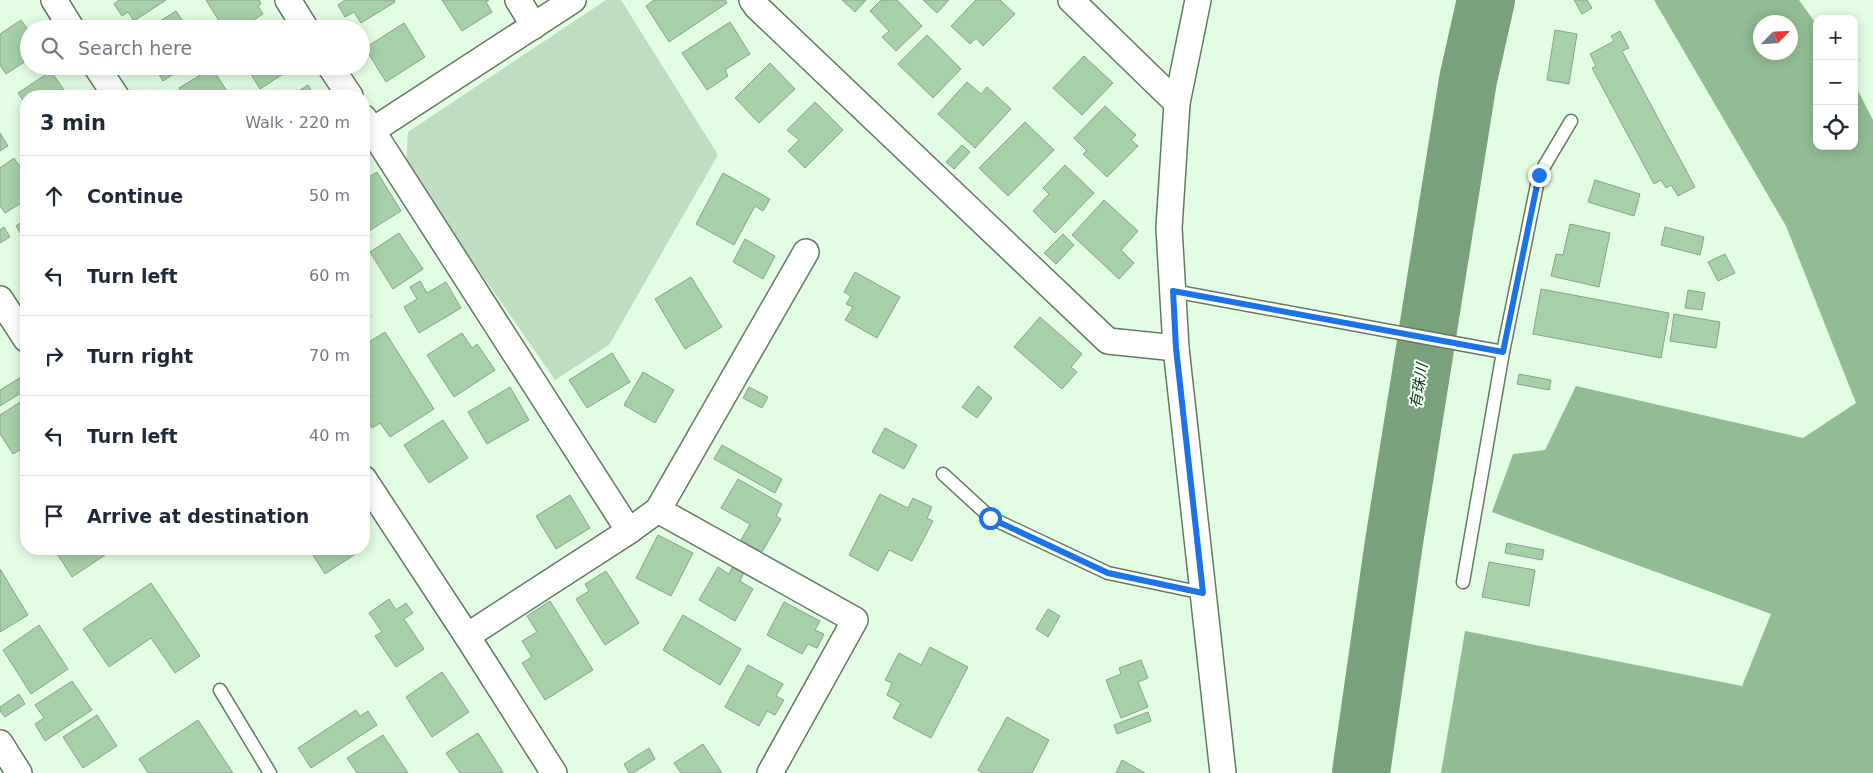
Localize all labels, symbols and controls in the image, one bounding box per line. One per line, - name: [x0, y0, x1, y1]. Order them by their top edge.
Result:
- north arrow: [1753, 15, 1798, 60]
- map controls: [1813, 15, 1858, 150]
- button: +: [1813, 15, 1858, 60]
- search box: [20, 20, 370, 75]
- icon: search: [38, 34, 66, 62]
- text: Search here: [78, 37, 192, 59]
- button: −: [1813, 60, 1858, 105]
- button: locate: [1813, 105, 1858, 150]
- text: 3 min: [40, 111, 106, 135]
- text: Walk · 220 m: [245, 113, 350, 132]
- route end: [1528, 164, 1551, 187]
- icon: ahead: [40, 182, 68, 210]
- text: Continue: [87, 185, 183, 207]
- text: 50 m: [309, 186, 350, 205]
- icon: left: [40, 262, 68, 290]
- text: Turn left: [87, 265, 178, 287]
- text: 60 m: [309, 266, 350, 285]
- icon: right: [40, 342, 68, 370]
- text: Turn right: [87, 345, 193, 367]
- text: 70 m: [309, 346, 350, 365]
- water label: 有珠川: [1407, 360, 1432, 410]
- icon: left: [40, 422, 68, 450]
- text: Turn left: [87, 425, 178, 447]
- text: 40 m: [309, 426, 350, 445]
- icon: arrive: [40, 502, 68, 530]
- text: Arrive at destination: [87, 505, 309, 527]
- route start: [979, 507, 1002, 530]

